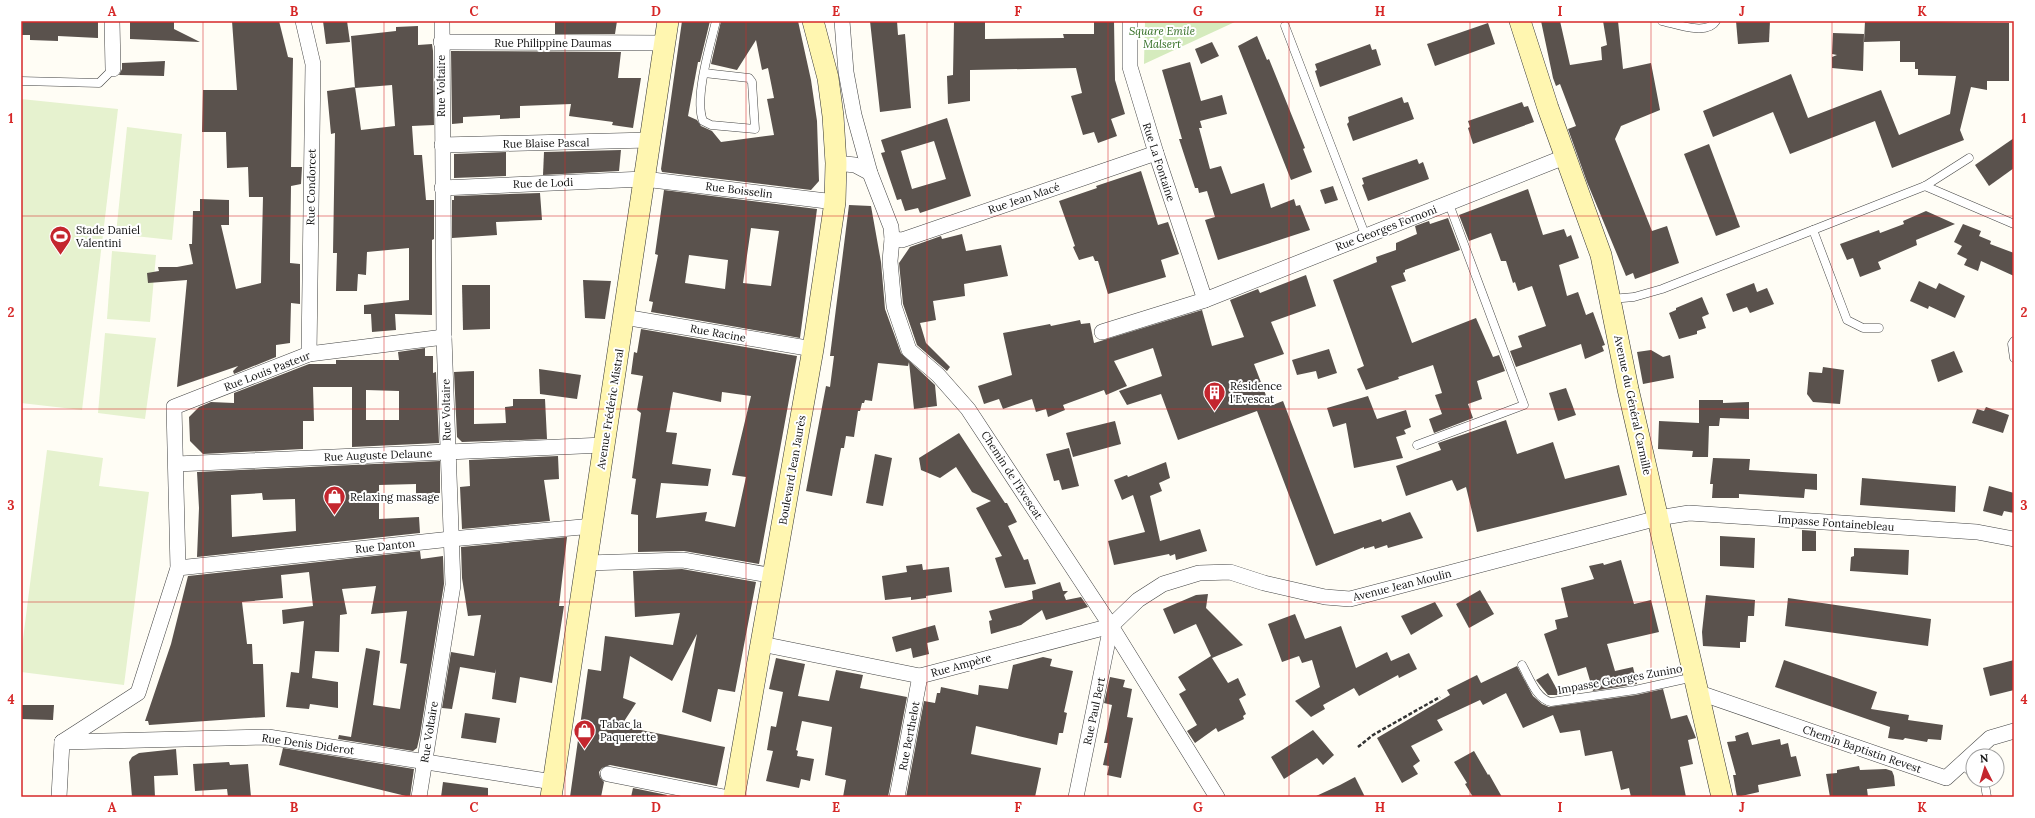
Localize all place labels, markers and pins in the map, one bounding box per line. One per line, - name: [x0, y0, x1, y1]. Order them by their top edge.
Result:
- sports icon: Stade Daniel Valentini: [48, 223, 74, 256]
- place label: Stade Daniel Valentini: [75, 223, 140, 250]
- building icon: Résidence l'Evescat: [1202, 379, 1228, 412]
- place label: Résidence l'Evescat: [1230, 379, 1282, 406]
- shop icon: Relaxing massage: [321, 484, 347, 517]
- place label: Relaxing massage: [350, 490, 439, 504]
- shop icon: Tabac la Paquerette: [571, 717, 597, 750]
- place label: Tabac la Paquerette: [600, 717, 656, 744]

